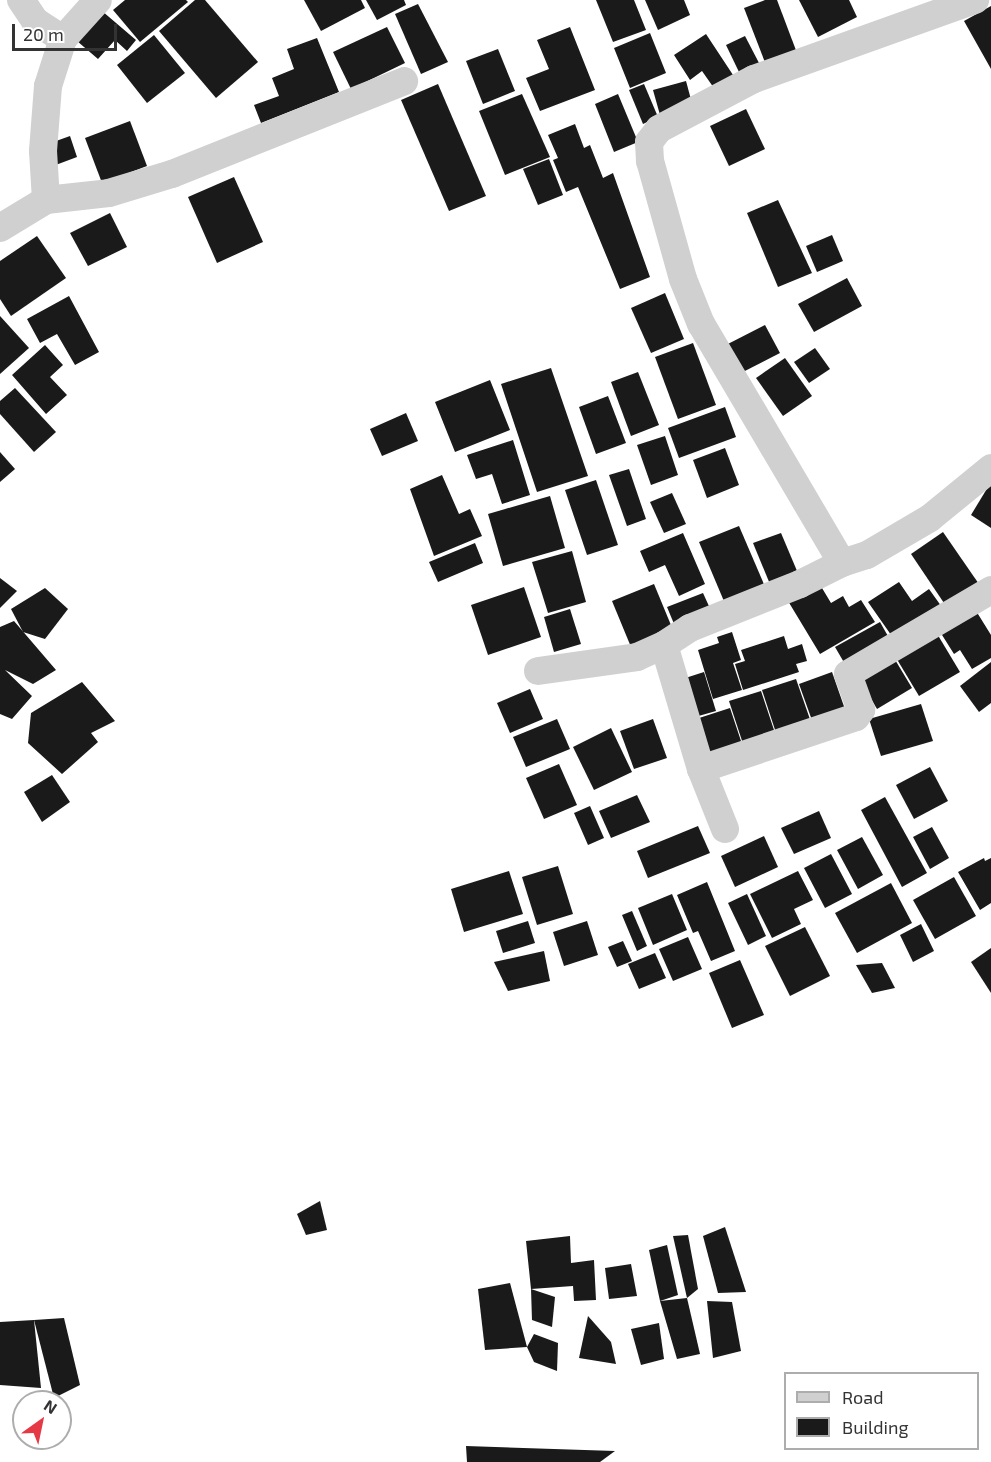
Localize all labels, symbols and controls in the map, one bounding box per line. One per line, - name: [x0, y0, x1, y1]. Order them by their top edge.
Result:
- scale bar: [15, 12, 120, 50]
- text: 20 m: [23, 23, 64, 45]
- legend: [784, 1372, 979, 1450]
- text: Road: [842, 1386, 883, 1408]
- north arrow: [12, 1390, 72, 1450]
- text: N: [41, 1395, 61, 1417]
- text: Building: [842, 1416, 909, 1438]

